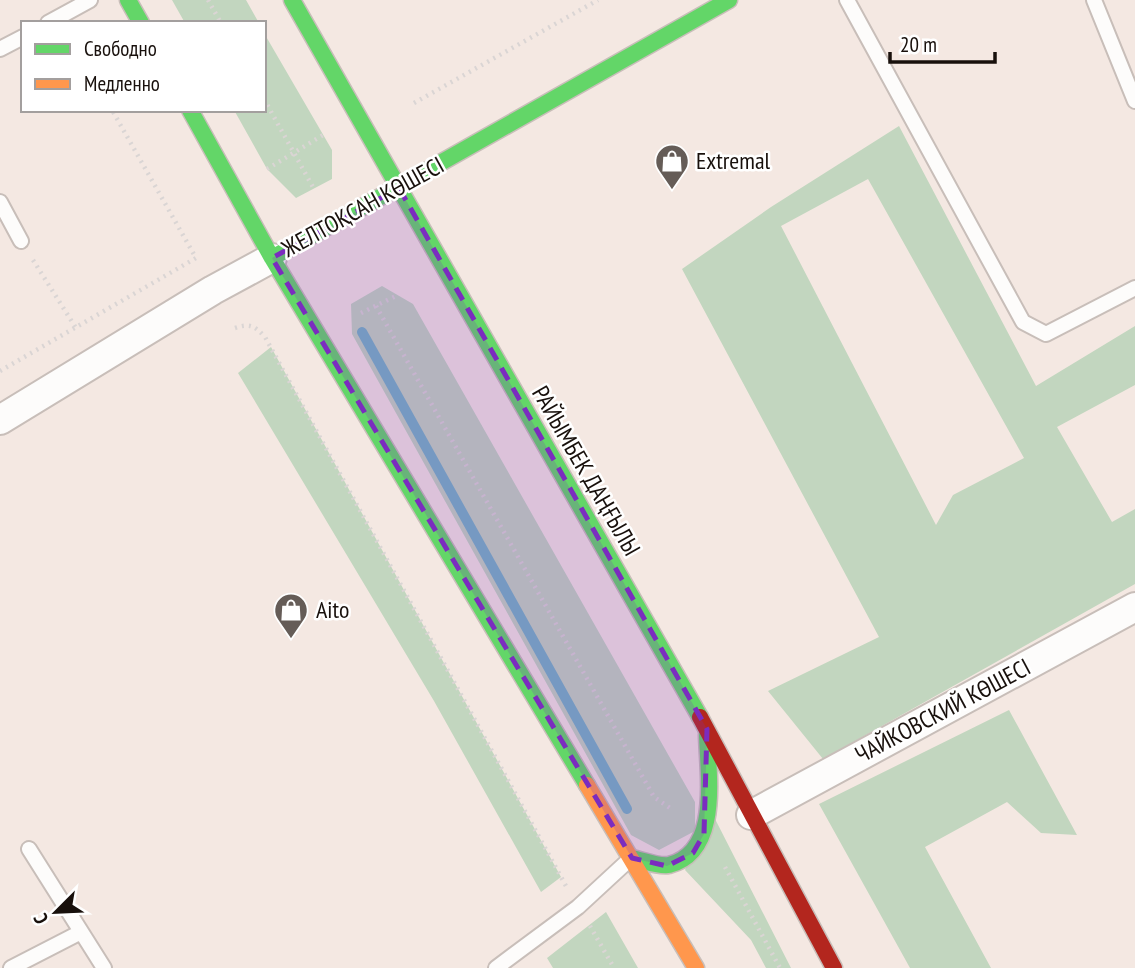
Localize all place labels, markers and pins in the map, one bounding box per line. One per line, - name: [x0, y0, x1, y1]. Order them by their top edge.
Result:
- shop icon: Extremal: [653, 142, 691, 191]
- place label: Extremal: [696, 145, 770, 176]
- shop icon: Aito: [272, 591, 310, 640]
- place label: Aito: [316, 594, 349, 625]

